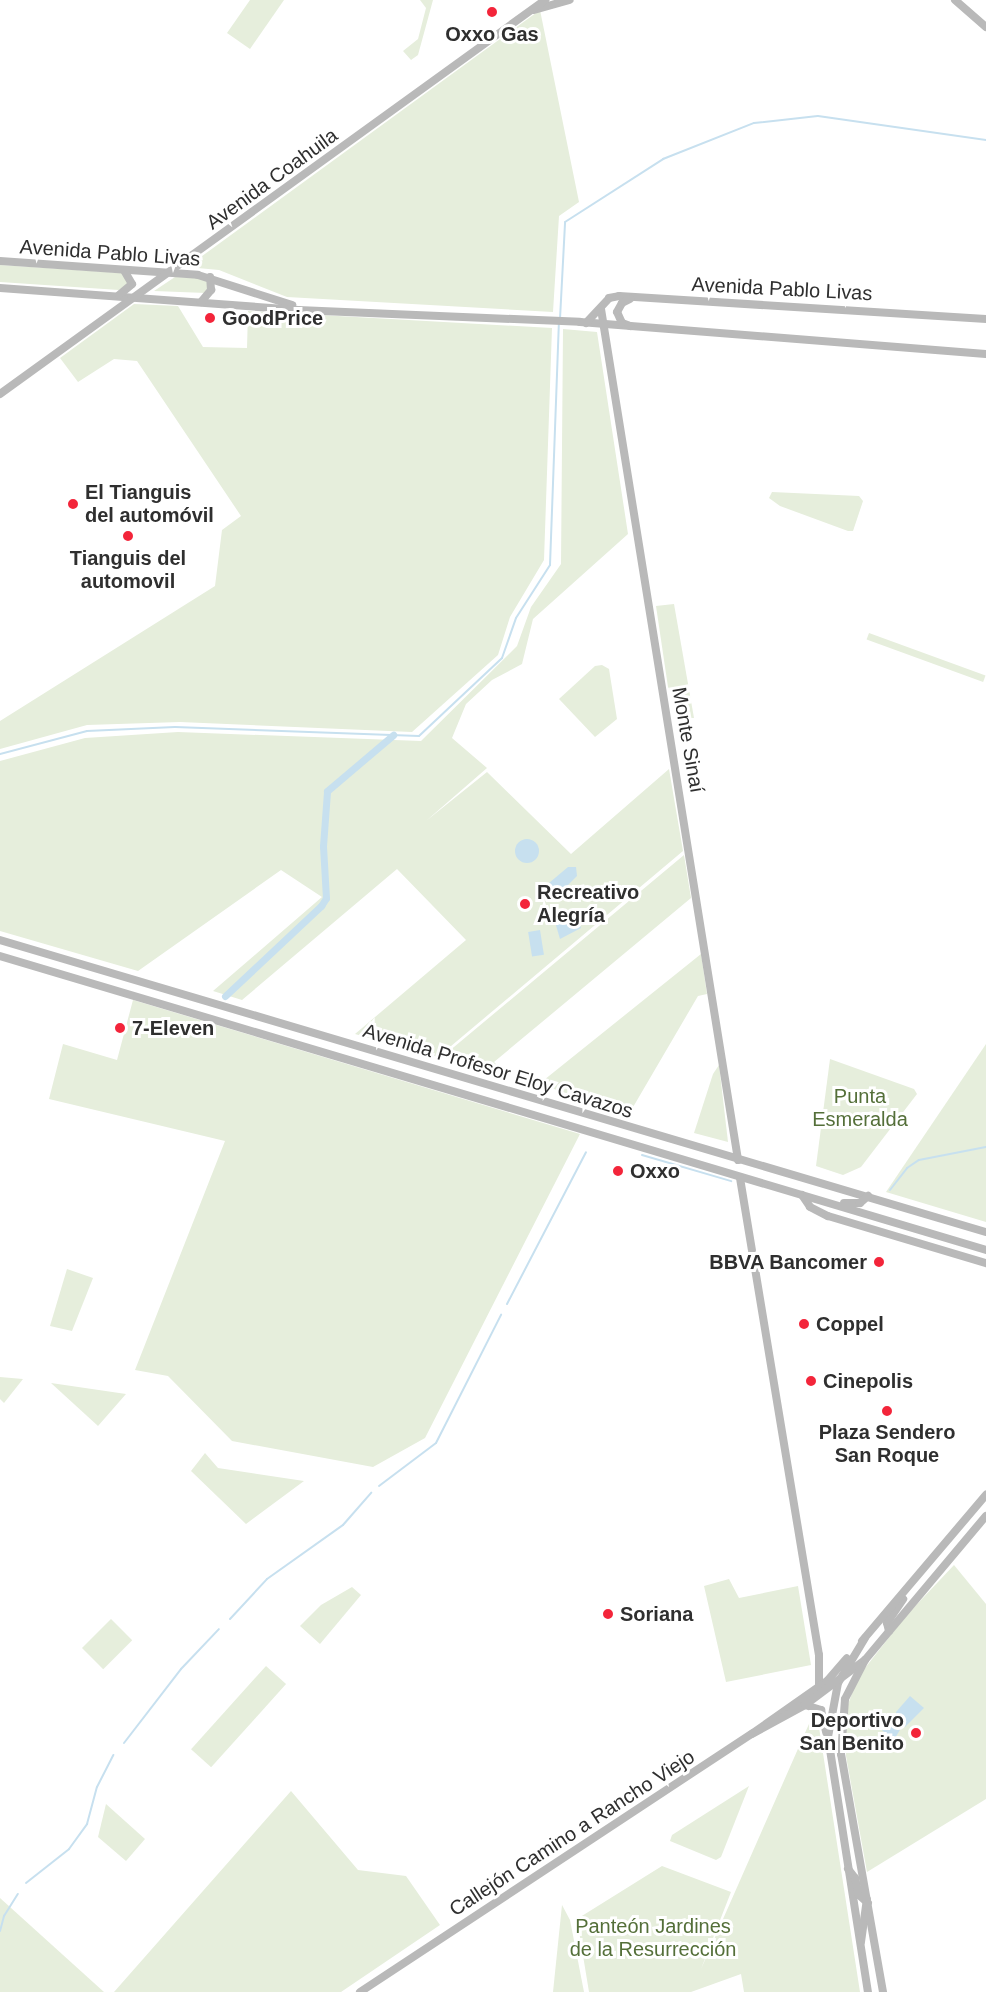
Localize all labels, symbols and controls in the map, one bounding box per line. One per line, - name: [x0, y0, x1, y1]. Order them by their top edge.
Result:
- marker: Oxxo Gas: [485, 5, 499, 19]
- place label: Oxxo Gas: [445, 22, 539, 46]
- street label: Avenida Coahuila: [202, 123, 342, 235]
- street label: Avenida Pablo Livas: [19, 235, 201, 271]
- street label: Avenida Pablo Livas: [691, 272, 873, 306]
- place label: GoodPrice: [222, 306, 323, 330]
- marker: GoodPrice: [203, 311, 217, 325]
- place label: El Tianguis del automóvil: [85, 480, 214, 527]
- marker: El Tianguis del automóvil: [66, 497, 80, 511]
- marker: Tianguis del automovil: [121, 529, 135, 543]
- place label: Tianguis del automovil: [70, 546, 186, 593]
- street label: Monte Sinaí: [667, 685, 709, 795]
- place label: Recreativo Alegría: [537, 880, 639, 927]
- marker: Recreativo Alegría: [518, 897, 532, 911]
- place label: 7-Eleven: [132, 1016, 214, 1040]
- street label: Avenida Profesor Eloy Cavazos: [360, 1018, 636, 1124]
- marker: 7-Eleven: [113, 1021, 127, 1035]
- park label: Punta Esmeralda: [812, 1085, 908, 1132]
- place label: Oxxo: [630, 1159, 680, 1183]
- marker: Oxxo: [611, 1164, 625, 1178]
- place label: BBVA Bancomer: [708, 1250, 867, 1274]
- marker: BBVA Bancomer: [872, 1255, 886, 1269]
- place label: Coppel: [816, 1312, 884, 1336]
- marker: Coppel: [797, 1317, 811, 1331]
- place label: Cinepolis: [823, 1369, 913, 1393]
- marker: Cinepolis: [804, 1374, 818, 1388]
- marker: Plaza Sendero San Roque: [880, 1404, 894, 1418]
- place label: Plaza Sendero San Roque: [819, 1420, 955, 1467]
- place label: Soriana: [620, 1602, 693, 1626]
- marker: Soriana: [601, 1607, 615, 1621]
- place label: Deportivo San Benito: [800, 1709, 904, 1756]
- marker: Deportivo San Benito: [909, 1726, 923, 1740]
- street label: Callejón Camino a Rancho Viejo: [445, 1745, 699, 1921]
- park label: Panteón Jardines de la Resurrección: [570, 1914, 736, 1961]

